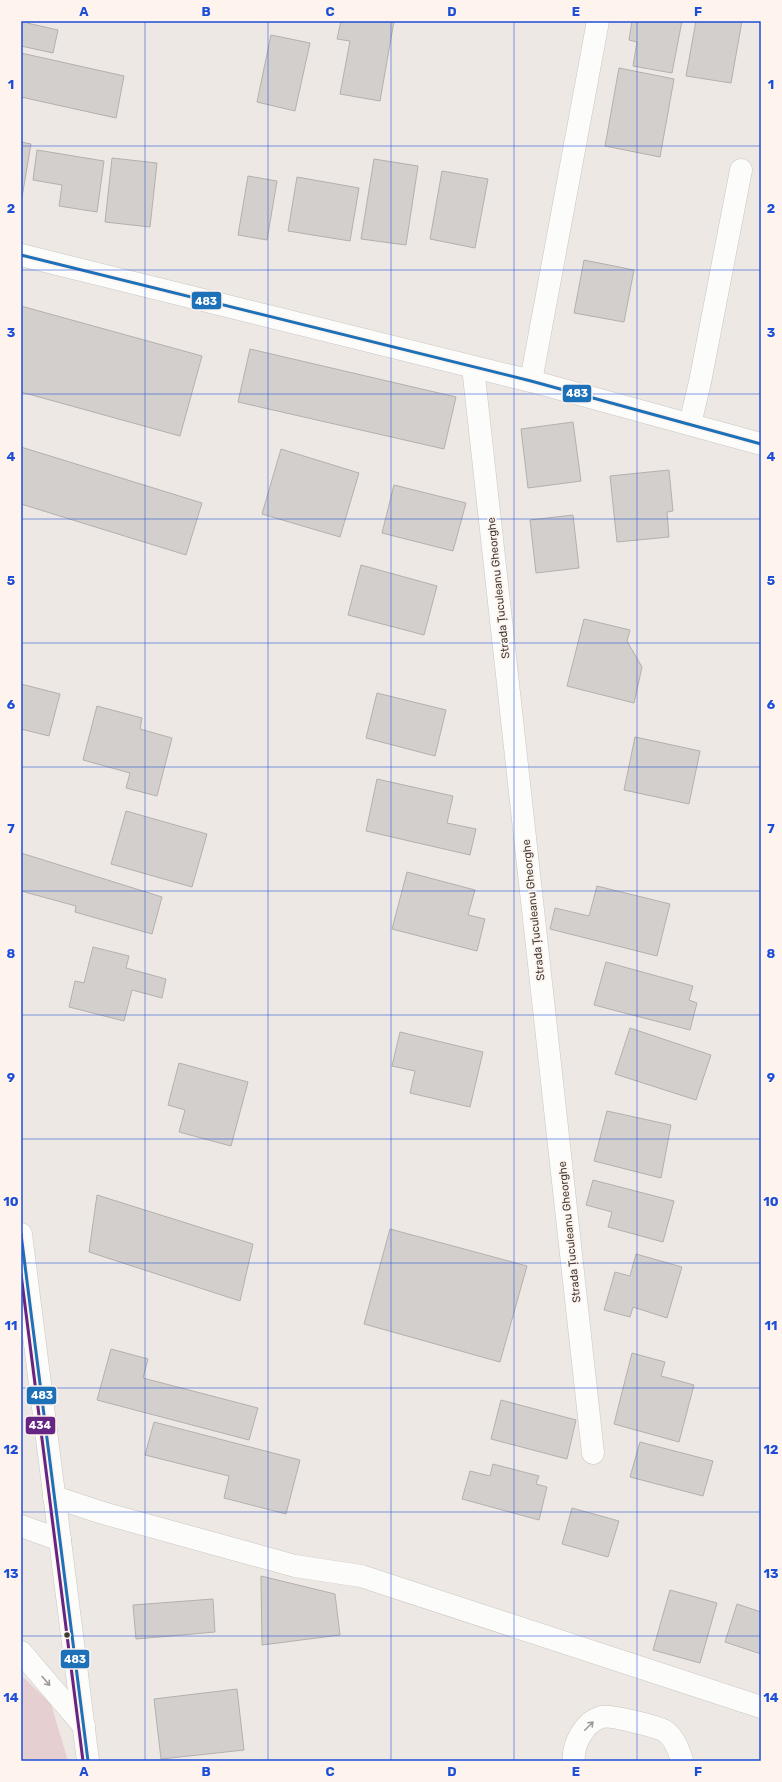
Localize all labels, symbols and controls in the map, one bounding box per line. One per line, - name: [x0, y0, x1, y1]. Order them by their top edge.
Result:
- text: A: [79, 4, 89, 19]
- text: B: [201, 4, 211, 19]
- text: C: [325, 4, 335, 19]
- text: D: [447, 4, 457, 19]
- text: E: [572, 4, 580, 19]
- text: F: [694, 4, 702, 19]
- text: 1: [8, 77, 14, 92]
- text: 1: [768, 77, 774, 92]
- text: 2: [7, 201, 15, 216]
- text: 2: [767, 201, 775, 216]
- line badge: 483: [191, 291, 222, 310]
- text: 483: [195, 295, 217, 308]
- text: 3: [7, 325, 16, 340]
- text: 3: [767, 325, 776, 340]
- line badge: 483: [562, 384, 592, 403]
- text: 483: [566, 387, 588, 400]
- text: 4: [7, 449, 16, 464]
- text: 4: [767, 449, 776, 464]
- street label: Strada Țuculeanu Gheorghe: [485, 517, 512, 659]
- text: 5: [7, 573, 15, 588]
- text: 5: [767, 573, 775, 588]
- text: 6: [7, 697, 16, 712]
- text: 6: [767, 697, 776, 712]
- text: 7: [7, 821, 15, 836]
- text: 7: [767, 821, 775, 836]
- street label: Strada Țuculeanu Gheorghe: [520, 839, 547, 981]
- text: 8: [7, 946, 16, 961]
- text: 8: [767, 946, 776, 961]
- text: 9: [7, 1070, 15, 1085]
- text: 9: [767, 1070, 775, 1085]
- street label: Strada Țuculeanu Gheorghe: [556, 1161, 583, 1303]
- text: 10: [3, 1194, 19, 1209]
- text: 10: [763, 1194, 779, 1209]
- text: 11: [5, 1318, 17, 1333]
- text: 11: [765, 1318, 777, 1333]
- line badge: 483: [26, 1386, 57, 1405]
- text: 483: [31, 1389, 53, 1402]
- line badge: 434: [25, 1416, 56, 1435]
- text: 434: [29, 1419, 52, 1432]
- text: 12: [4, 1442, 18, 1457]
- text: 12: [764, 1442, 778, 1457]
- text: 13: [3, 1566, 19, 1581]
- text: 13: [763, 1566, 779, 1581]
- unlabelled marker: [62, 1630, 72, 1640]
- line badge: 483: [60, 1649, 90, 1669]
- text: 483: [64, 1653, 86, 1666]
- one-way arrow: [42, 1676, 51, 1687]
- text: 14: [3, 1690, 19, 1705]
- text: 14: [763, 1690, 779, 1705]
- one-way arrow: [583, 1722, 593, 1732]
- text: A: [79, 1764, 89, 1779]
- text: B: [201, 1764, 211, 1779]
- text: C: [325, 1764, 335, 1779]
- text: D: [447, 1764, 457, 1779]
- text: E: [572, 1764, 580, 1779]
- text: F: [694, 1764, 702, 1779]

